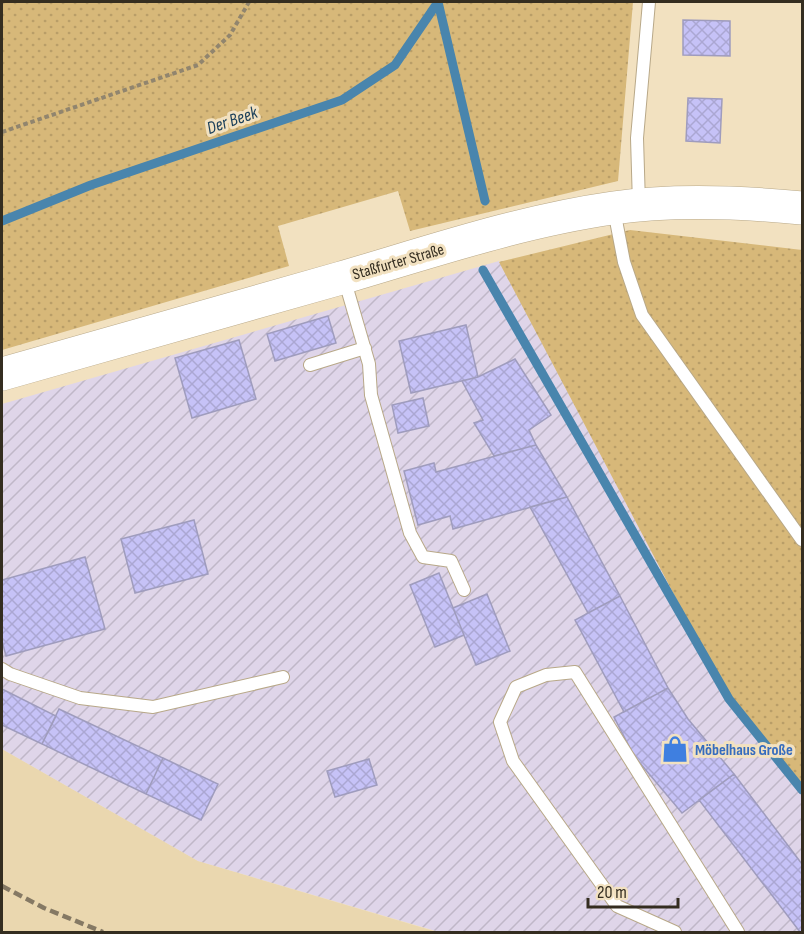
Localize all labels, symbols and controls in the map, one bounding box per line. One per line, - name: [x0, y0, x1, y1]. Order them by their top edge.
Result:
- water label: Der Beek: [204, 102, 261, 139]
- street label: Staßfurter Straße: [351, 240, 446, 285]
- shop icon: Möbelhaus Große: [660, 734, 690, 764]
- place label: Möbelhaus Große: [695, 741, 793, 760]
- scale bar: [588, 871, 678, 909]
- text: 20 m: [597, 882, 627, 903]

